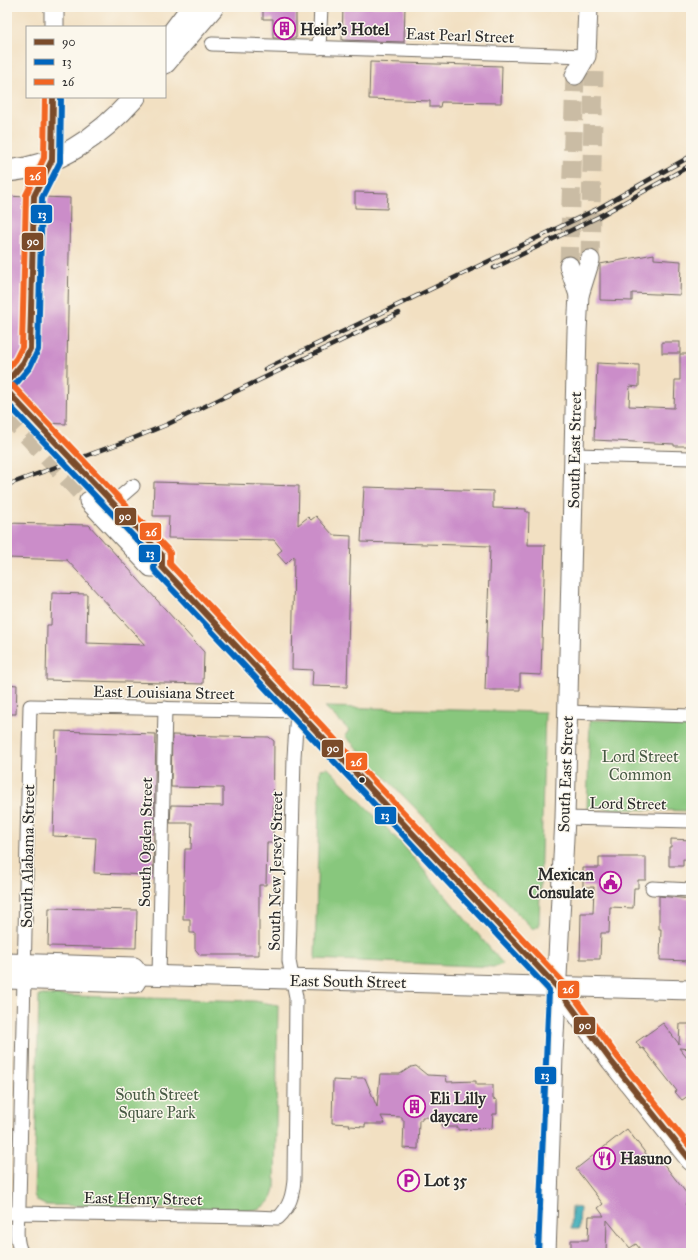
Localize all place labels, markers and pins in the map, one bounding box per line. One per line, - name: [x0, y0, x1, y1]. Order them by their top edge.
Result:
- building icon: Heier's Hotel: [272, 16, 298, 42]
- place label: Heier's Hotel: [300, 20, 390, 39]
- unlabelled marker: [357, 775, 367, 785]
- place label: Mexican Consulate: [528, 865, 594, 902]
- public building icon: Mexican Consulate: [597, 870, 623, 896]
- place label: Eli Lilly daycare: [430, 1089, 487, 1127]
- building icon: Eli Lilly daycare: [402, 1094, 428, 1120]
- restaurant icon: Hasuno: [591, 1145, 617, 1171]
- place label: Hasuno: [620, 1149, 672, 1168]
- parking icon: Lot 35: [395, 1167, 421, 1193]
- place label: Lot 35: [424, 1171, 468, 1191]

